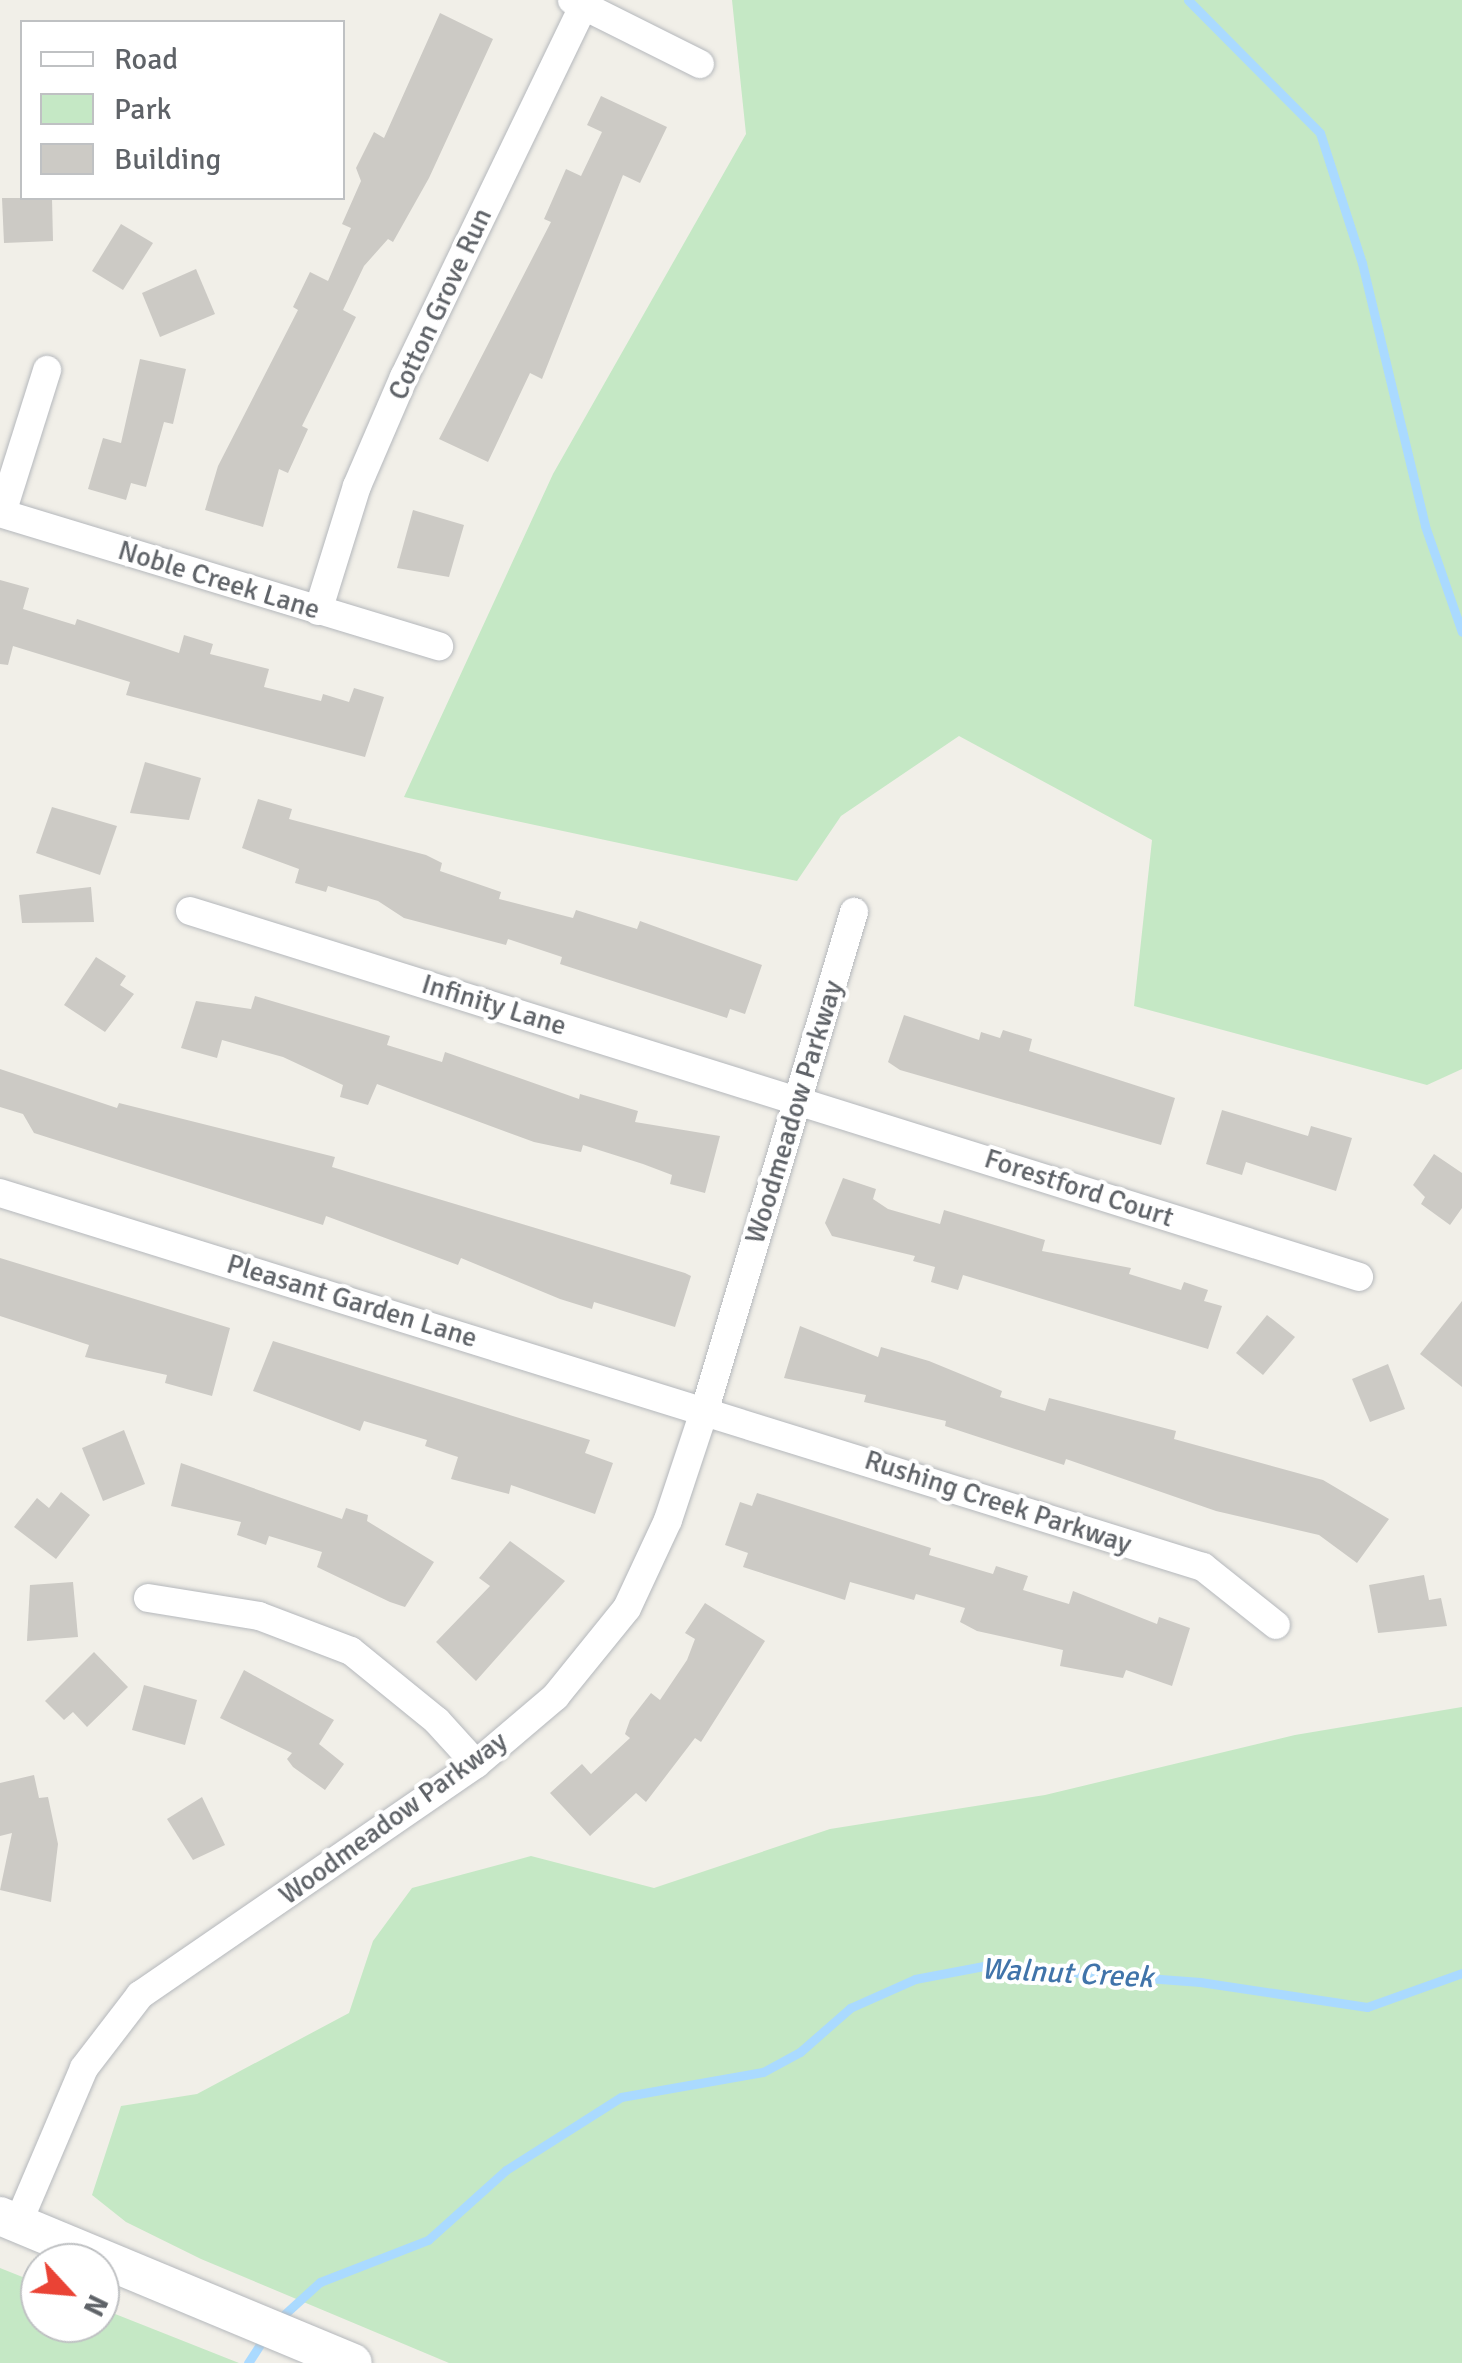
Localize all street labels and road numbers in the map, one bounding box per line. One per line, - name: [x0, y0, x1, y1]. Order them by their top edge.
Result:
- street label: Cotton Grove Run: [381, 203, 499, 405]
- street label: Noble Creek Lane: [114, 533, 324, 627]
- street label: Infinity Lane: [418, 967, 570, 1043]
- street label: Woodmeadow Parkway: [738, 976, 850, 1248]
- street label: Forestford Court: [980, 1142, 1178, 1234]
- street label: Pleasant Garden Lane: [223, 1247, 481, 1355]
- street label: Rushing Creek Parkway: [860, 1443, 1136, 1561]
- street label: Woodmeadow Parkway: [273, 1724, 513, 1912]

